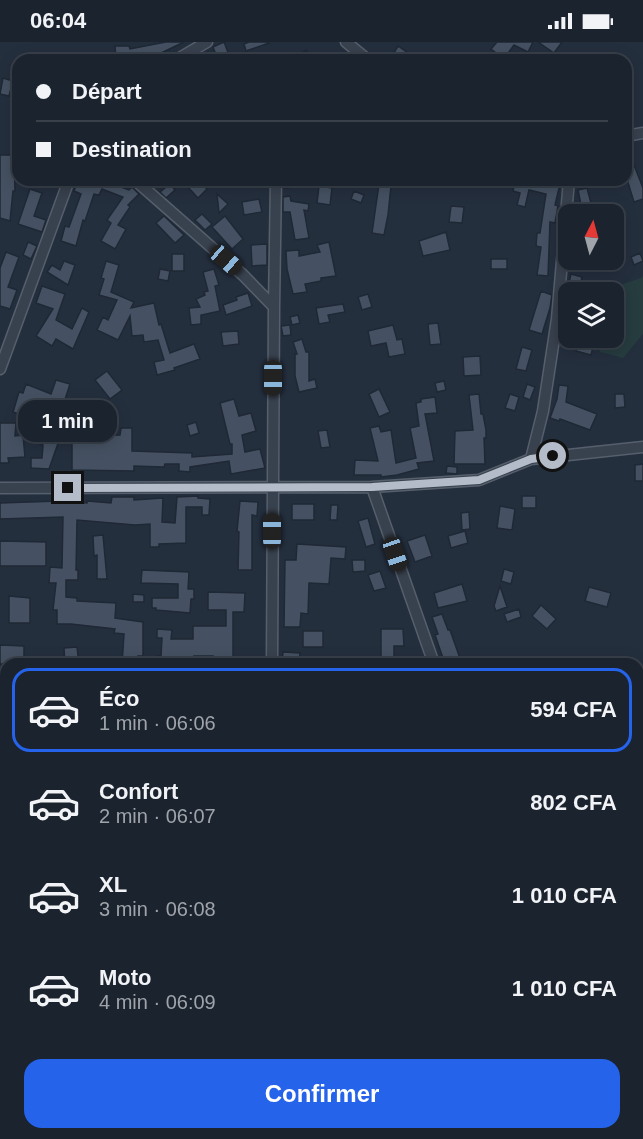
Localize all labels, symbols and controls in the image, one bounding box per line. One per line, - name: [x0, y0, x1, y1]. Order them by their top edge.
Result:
- text: 06:04: [30, 8, 86, 33]
- text: Départ: [72, 79, 142, 104]
- text: Destination: [72, 137, 192, 162]
- north arrow: [558, 204, 624, 270]
- map controls: [558, 204, 624, 348]
- car: [207, 241, 245, 279]
- button: layers: [558, 282, 624, 348]
- car: [264, 360, 282, 396]
- callout: 1 min: [19, 401, 118, 443]
- text: 1 min: [41, 410, 94, 432]
- route start: [539, 442, 566, 469]
- route end: [54, 474, 81, 501]
- car: [263, 513, 281, 549]
- car: [381, 534, 409, 574]
- icon: car: [27, 683, 81, 737]
- text: Éco: [99, 686, 139, 711]
- text: 594 CFA: [530, 697, 617, 722]
- text: 1 min · 06:06: [99, 712, 216, 734]
- icon: car: [27, 776, 81, 830]
- text: Confort: [99, 779, 178, 804]
- text: 802 CFA: [530, 790, 617, 815]
- text: 2 min · 06:07: [99, 805, 216, 827]
- icon: car: [27, 869, 81, 923]
- text: XL: [99, 872, 127, 897]
- text: 1 010 CFA: [512, 883, 617, 908]
- text: 3 min · 06:08: [99, 898, 216, 920]
- icon: car: [27, 962, 81, 1016]
- text: Moto: [99, 965, 152, 990]
- text: 1 010 CFA: [512, 976, 617, 1001]
- text: 4 min · 06:09: [99, 991, 216, 1013]
- button: Confirmer: [24, 1059, 620, 1128]

